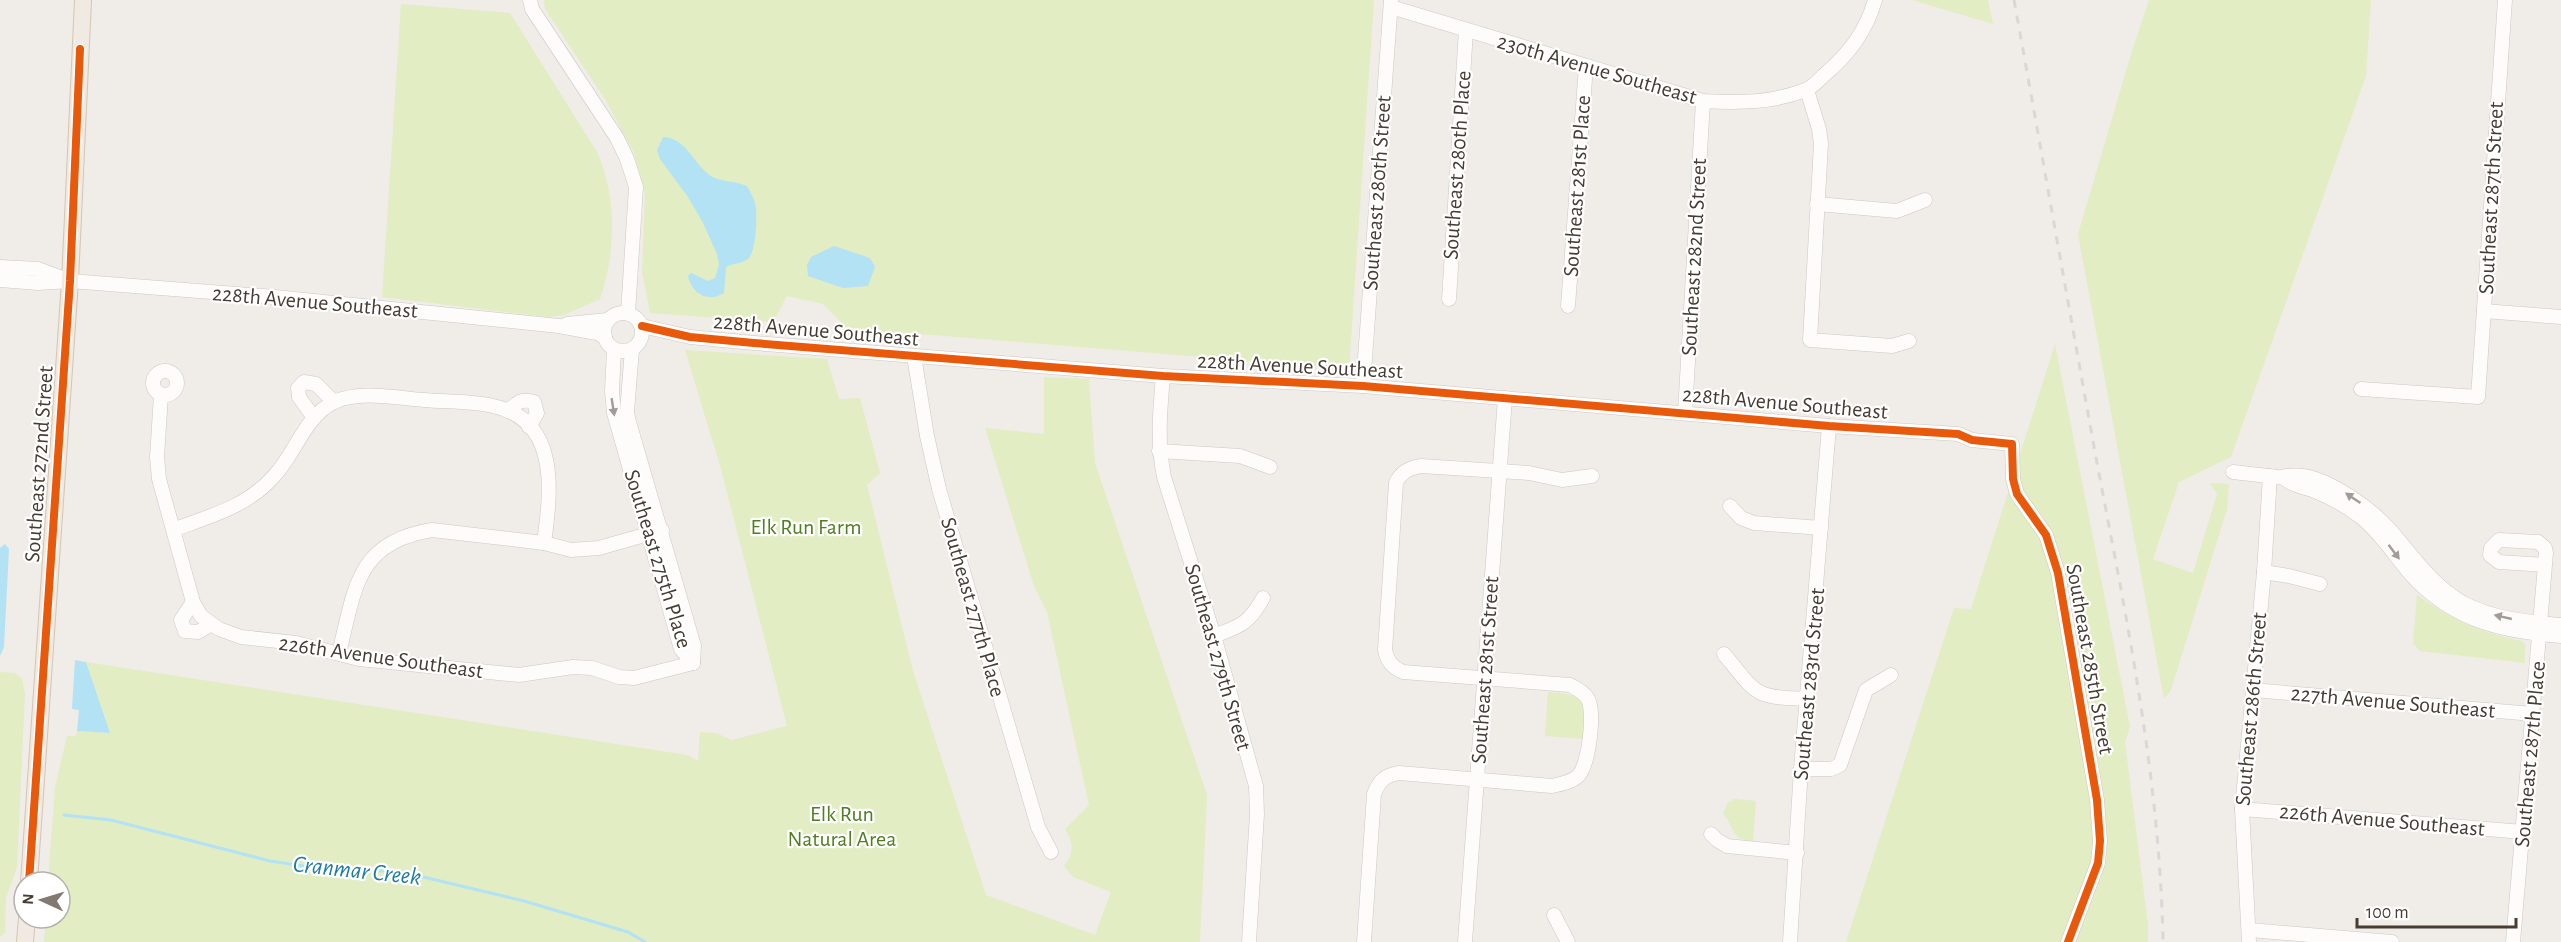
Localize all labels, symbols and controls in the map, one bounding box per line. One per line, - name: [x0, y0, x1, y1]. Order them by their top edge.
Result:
- street label: 230th Avenue Southeast: [1495, 30, 1699, 108]
- street label: Southeast 280th Place: [1439, 70, 1475, 260]
- street label: Southeast 281st Place: [1560, 94, 1594, 278]
- street label: Southeast 280th Street: [1359, 95, 1395, 291]
- street label: Southeast 287th Street: [2475, 101, 2507, 295]
- street label: Southeast 282nd Street: [1678, 157, 1710, 357]
- street label: 228th Avenue Southeast: [211, 282, 419, 322]
- street label: 228th Avenue Southeast: [712, 310, 920, 350]
- street label: 228th Avenue Southeast: [1196, 350, 1404, 382]
- street label: Southeast 272nd Street: [21, 365, 57, 563]
- street label: 228th Avenue Southeast: [1681, 383, 1889, 423]
- one-way arrow: [609, 398, 618, 417]
- street label: Southeast 275th Place: [620, 467, 696, 651]
- one-way arrow: [2345, 493, 2362, 504]
- street label: Southeast 277th Place: [937, 515, 1009, 699]
- park label: Elk Run Farm: [751, 516, 862, 538]
- one-way arrow: [2388, 545, 2400, 560]
- street label: Southeast 279th Street: [1181, 561, 1255, 753]
- street label: Southeast 285th Street: [2062, 562, 2118, 756]
- street label: Southeast 281st Street: [1467, 575, 1503, 765]
- street label: Southeast 283rd Street: [1790, 587, 1828, 781]
- street label: Southeast 286th Street: [2232, 611, 2270, 807]
- one-way arrow: [2494, 612, 2512, 622]
- street label: 226th Avenue Southeast: [277, 632, 485, 682]
- street label: Southeast 287th Place: [2511, 660, 2549, 848]
- street label: 227th Avenue Southeast: [2290, 682, 2496, 722]
- street label: 226th Avenue Southeast: [2278, 800, 2486, 840]
- park label: Elk Run Natural Area: [788, 803, 896, 850]
- water label: Cranmar Creek: [292, 852, 422, 890]
- north arrow: [12, 870, 72, 930]
- scale bar: [2357, 891, 2516, 929]
- text: N: [20, 893, 36, 905]
- text: 100 m: [2366, 904, 2409, 922]

